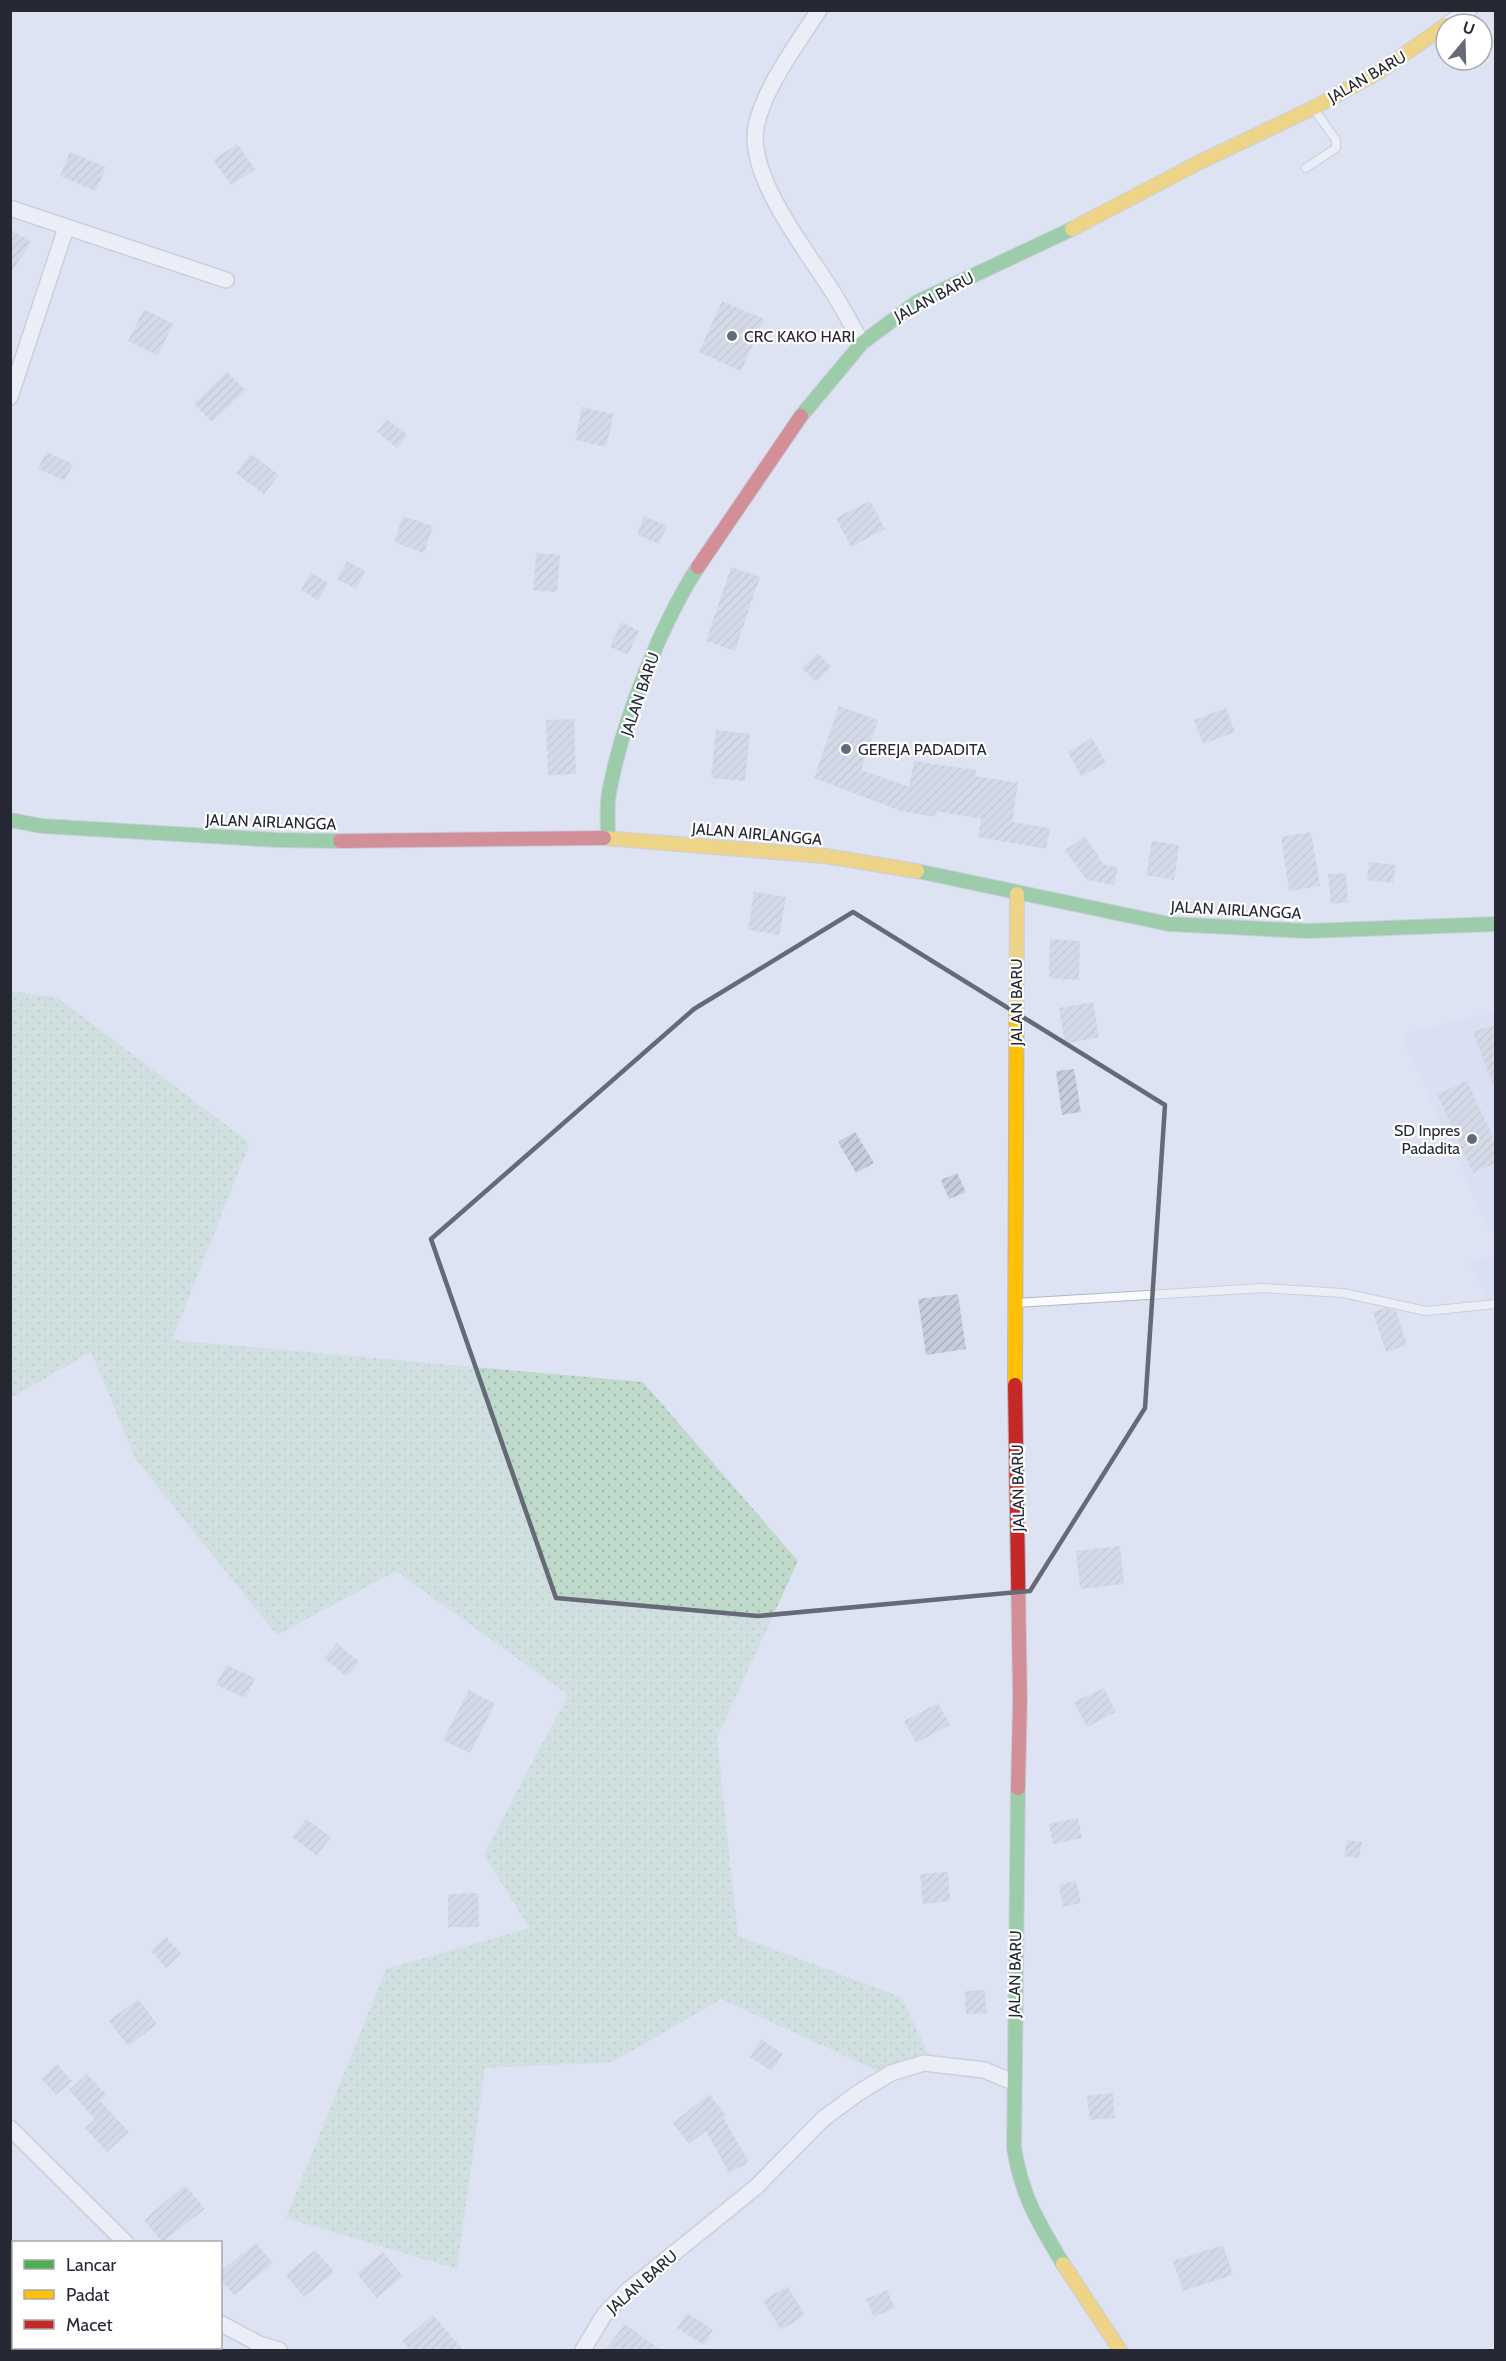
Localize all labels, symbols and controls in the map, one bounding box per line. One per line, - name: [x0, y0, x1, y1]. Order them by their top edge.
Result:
- north arrow: [1434, 12, 1494, 72]
- text: U: [1460, 17, 1477, 39]
- street label: JALAN BARU: [1324, 47, 1410, 108]
- street label: JALAN BARU: [890, 268, 977, 326]
- place label: CRC KAKO HARI: [744, 327, 855, 346]
- marker: CRC KAKO HARI: [725, 329, 739, 343]
- street label: JALAN BARU: [616, 650, 663, 739]
- place label: GEREJA PADADITA: [858, 740, 987, 759]
- marker: GEREJA PADADITA: [839, 742, 853, 756]
- street label: JALAN AIRLANGGA: [204, 810, 337, 834]
- street label: JALAN AIRLANGGA: [690, 819, 823, 849]
- street label: JALAN AIRLANGGA: [1169, 897, 1302, 923]
- street label: JALAN BARU: [1007, 958, 1026, 1047]
- place label: SD Inpres Padadita: [1394, 1121, 1460, 1158]
- marker: SD Inpres Padadita: [1465, 1132, 1479, 1146]
- street label: JALAN BARU: [1008, 1444, 1028, 1533]
- street label: JALAN BARU: [1005, 1930, 1025, 2019]
- legend: [12, 2241, 222, 2349]
- street label: JALAN BARU: [602, 2246, 681, 2318]
- text: Lancar: [66, 2254, 117, 2276]
- text: Padat: [66, 2284, 109, 2306]
- text: Macet: [66, 2314, 112, 2336]

